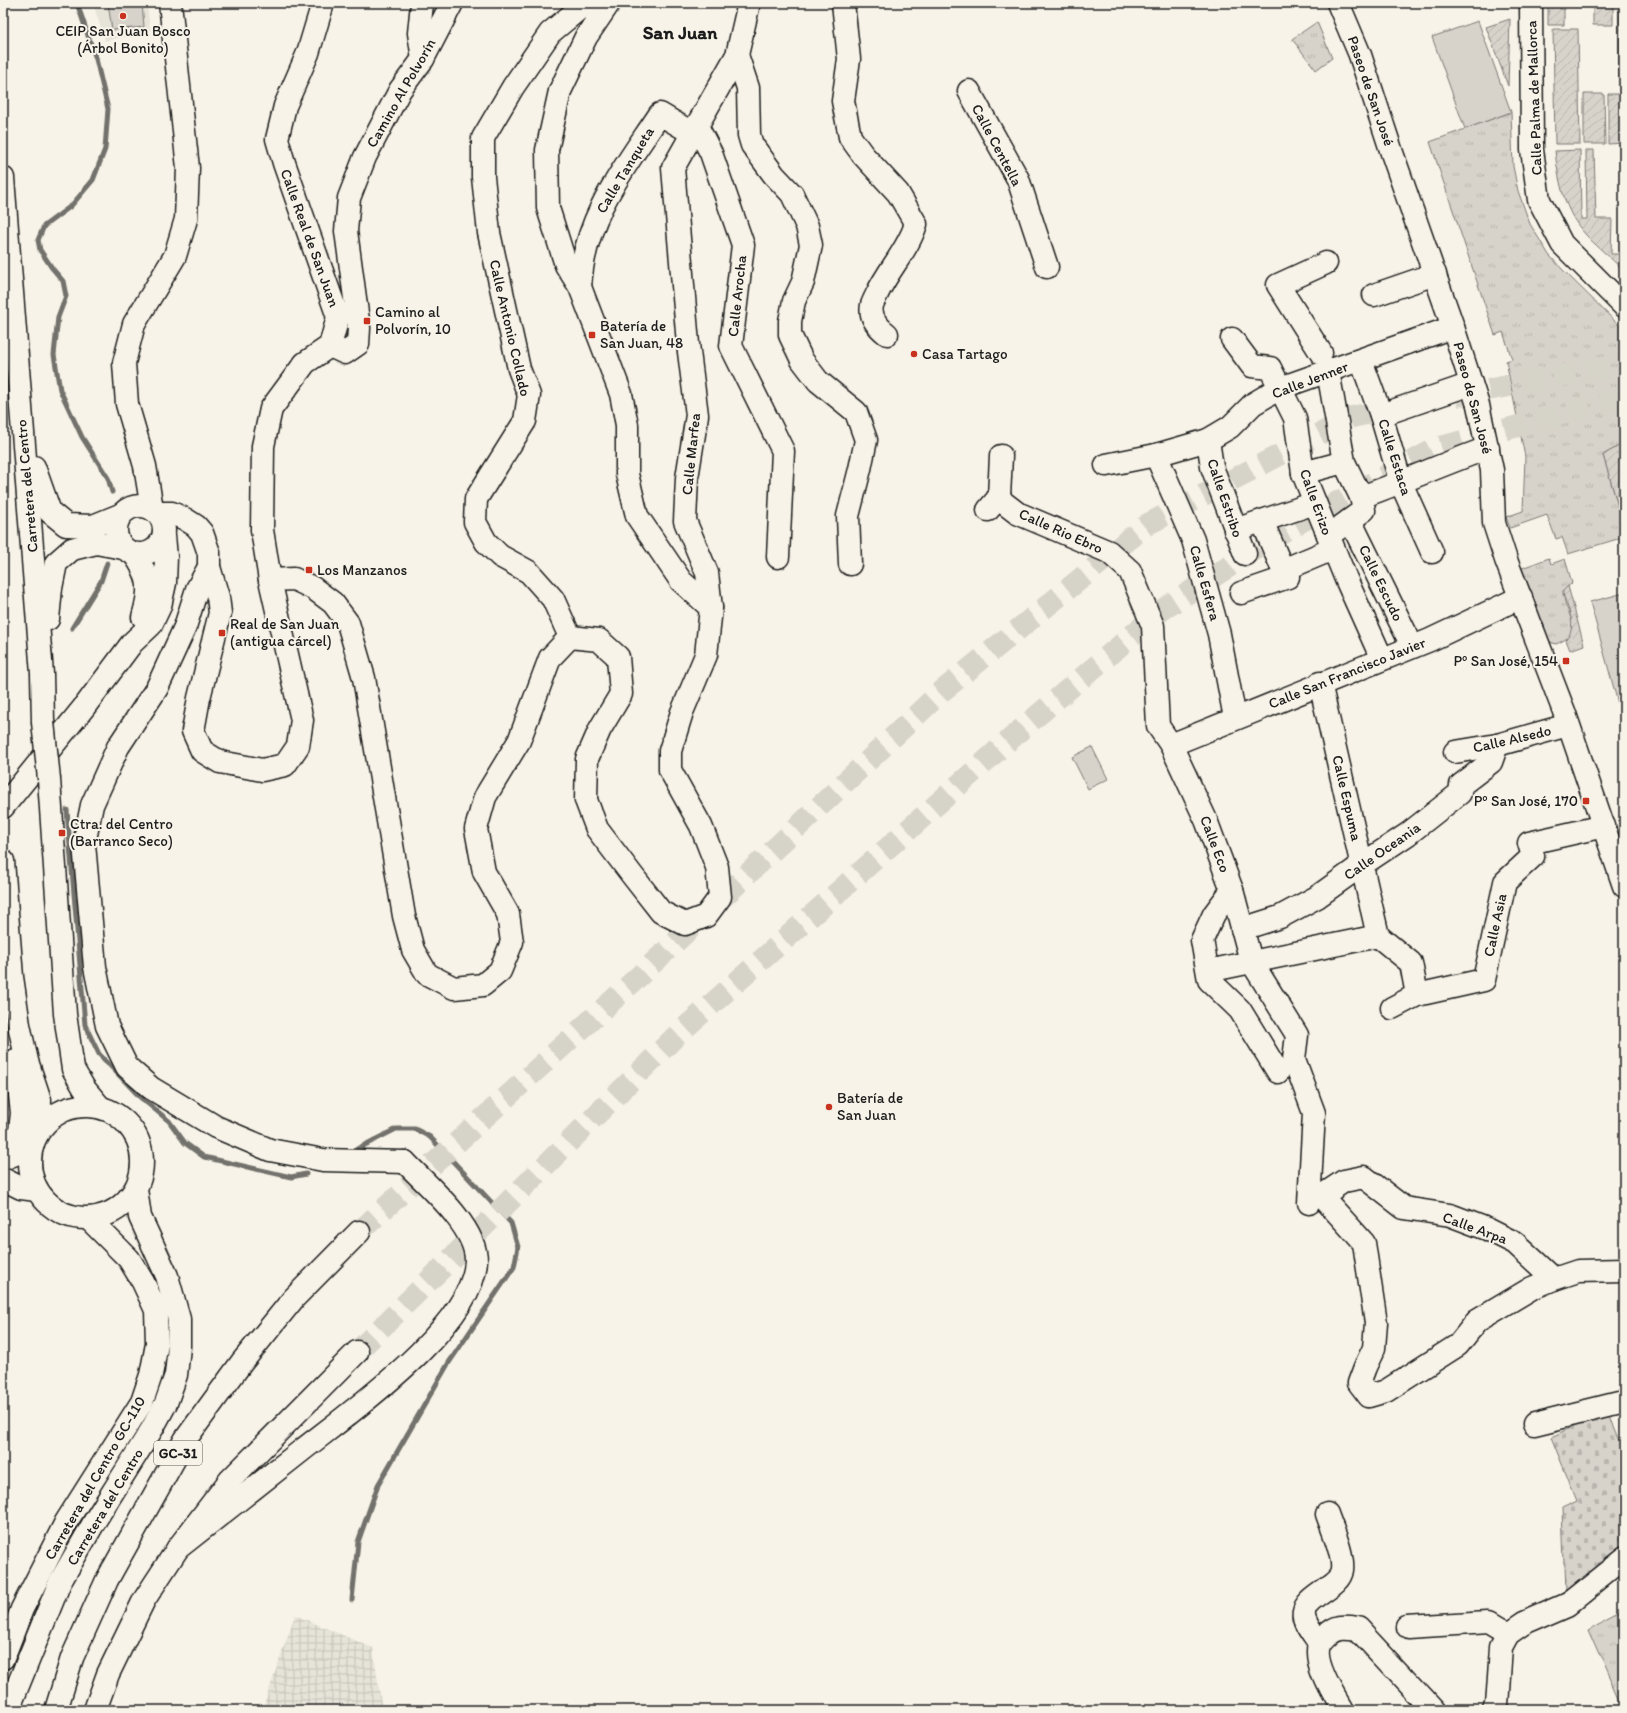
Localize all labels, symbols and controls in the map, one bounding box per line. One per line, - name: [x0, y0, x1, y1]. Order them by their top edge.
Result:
- marker: CEIP San Juan Bosco (Árbol Bonito): [118, 11, 128, 21]
- street label: Calle Palma de Mallorca: [1522, 20, 1546, 176]
- district label: San Juan: [643, 21, 718, 44]
- place label: CEIP San Juan Bosco (Árbol Bonito): [55, 22, 191, 57]
- street label: Paseo de San José: [1344, 34, 1398, 148]
- street label: Camino Al Polvorín: [362, 35, 440, 151]
- street label: Calle Centella: [968, 101, 1026, 190]
- street label: Calle Tanqueta: [592, 123, 658, 216]
- street label: Calle Real de San Juan: [277, 166, 344, 310]
- street label: Calle Arocha: [724, 254, 750, 338]
- street label: Calle Antonio Collado: [485, 258, 535, 398]
- place label: Camino al Polvorín, 10: [375, 303, 451, 338]
- marker: Camino al Polvorín, 10: [362, 316, 372, 326]
- place label: Batería de San Juan, 48: [600, 317, 683, 352]
- marker: Batería de San Juan, 48: [587, 330, 597, 340]
- street label: Paseo de San José: [1449, 340, 1497, 456]
- place label: Casa Tartago: [922, 345, 1008, 363]
- marker: Casa Tartago: [909, 349, 919, 359]
- street label: Calle Jenner: [1269, 357, 1351, 403]
- street label: Calle Marfea: [678, 412, 704, 496]
- street label: Calle Estaca: [1374, 416, 1416, 498]
- street label: Carretera del Centro: [12, 419, 42, 553]
- street label: Calle Estribo: [1203, 456, 1247, 540]
- street label: Calle Erizo: [1296, 466, 1336, 538]
- street label: Calle Rio Ebro: [1016, 504, 1106, 558]
- street label: Calle Escudo: [1355, 542, 1407, 624]
- street label: Calle Esfera: [1186, 543, 1224, 623]
- place label: Los Manzanos: [317, 561, 408, 579]
- marker: Los Manzanos: [304, 565, 314, 575]
- place label: Real de San Juan (antigua cárcel): [230, 615, 340, 650]
- marker: Real de San Juan (antigua cárcel): [217, 628, 227, 638]
- street label: Calle San Francisco Javier: [1266, 633, 1428, 713]
- place label: Pº San José, 154: [1453, 652, 1558, 670]
- marker: Pº San José, 154: [1561, 656, 1571, 666]
- street label: Calle Alsedo: [1471, 721, 1553, 757]
- street label: Calle Espuma: [1328, 753, 1366, 843]
- place label: Pº San José, 170: [1474, 792, 1578, 810]
- marker: Pº San José, 170: [1581, 796, 1591, 806]
- street label: Calle Eco: [1196, 813, 1234, 875]
- place label: Ctra. del Centro (Barranco Seco): [70, 815, 173, 850]
- street label: Calle Oceania: [1340, 818, 1424, 884]
- marker: Ctra. del Centro (Barranco Seco): [57, 828, 67, 838]
- street label: Calle Asia: [1479, 891, 1511, 958]
- place label: Batería de San Juan: [837, 1089, 903, 1124]
- marker: Batería de San Juan: [824, 1102, 834, 1112]
- street label: Calle Arpa: [1440, 1208, 1510, 1248]
- street label: Carretera del Centro GC-110: [41, 1393, 149, 1563]
- road number: GC-31: [154, 1441, 202, 1465]
- street label: Carretera del Centro: [63, 1445, 147, 1569]

